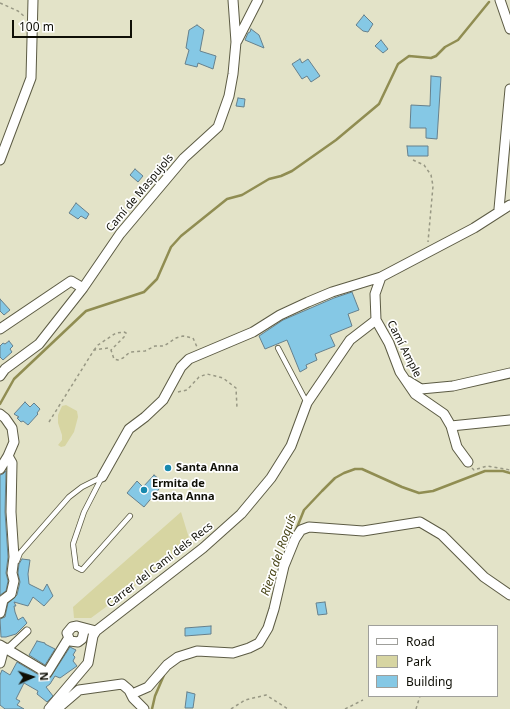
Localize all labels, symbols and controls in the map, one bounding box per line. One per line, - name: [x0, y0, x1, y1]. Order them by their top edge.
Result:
- scale bar: [14, 12, 134, 38]
- text: 100 m: [19, 18, 54, 35]
- street label: Camí de Maspujols: [104, 151, 176, 235]
- street label: Camí Ample: [384, 318, 424, 380]
- place label: Santa Anna: [176, 461, 239, 475]
- marker: Santa Anna: [163, 463, 173, 473]
- place label: Ermita de Santa Anna: [152, 477, 215, 503]
- marker: Ermita de Santa Anna: [139, 485, 149, 495]
- water label: Riera del Roquís: [258, 512, 300, 598]
- street label: Carrer del Camí dels Recs: [104, 520, 216, 610]
- legend: [368, 625, 498, 697]
- text: Road: [406, 633, 435, 650]
- text: Park: [406, 653, 431, 670]
- north arrow: [12, 657, 52, 697]
- text: N: [37, 671, 52, 681]
- text: Building: [406, 673, 453, 690]

